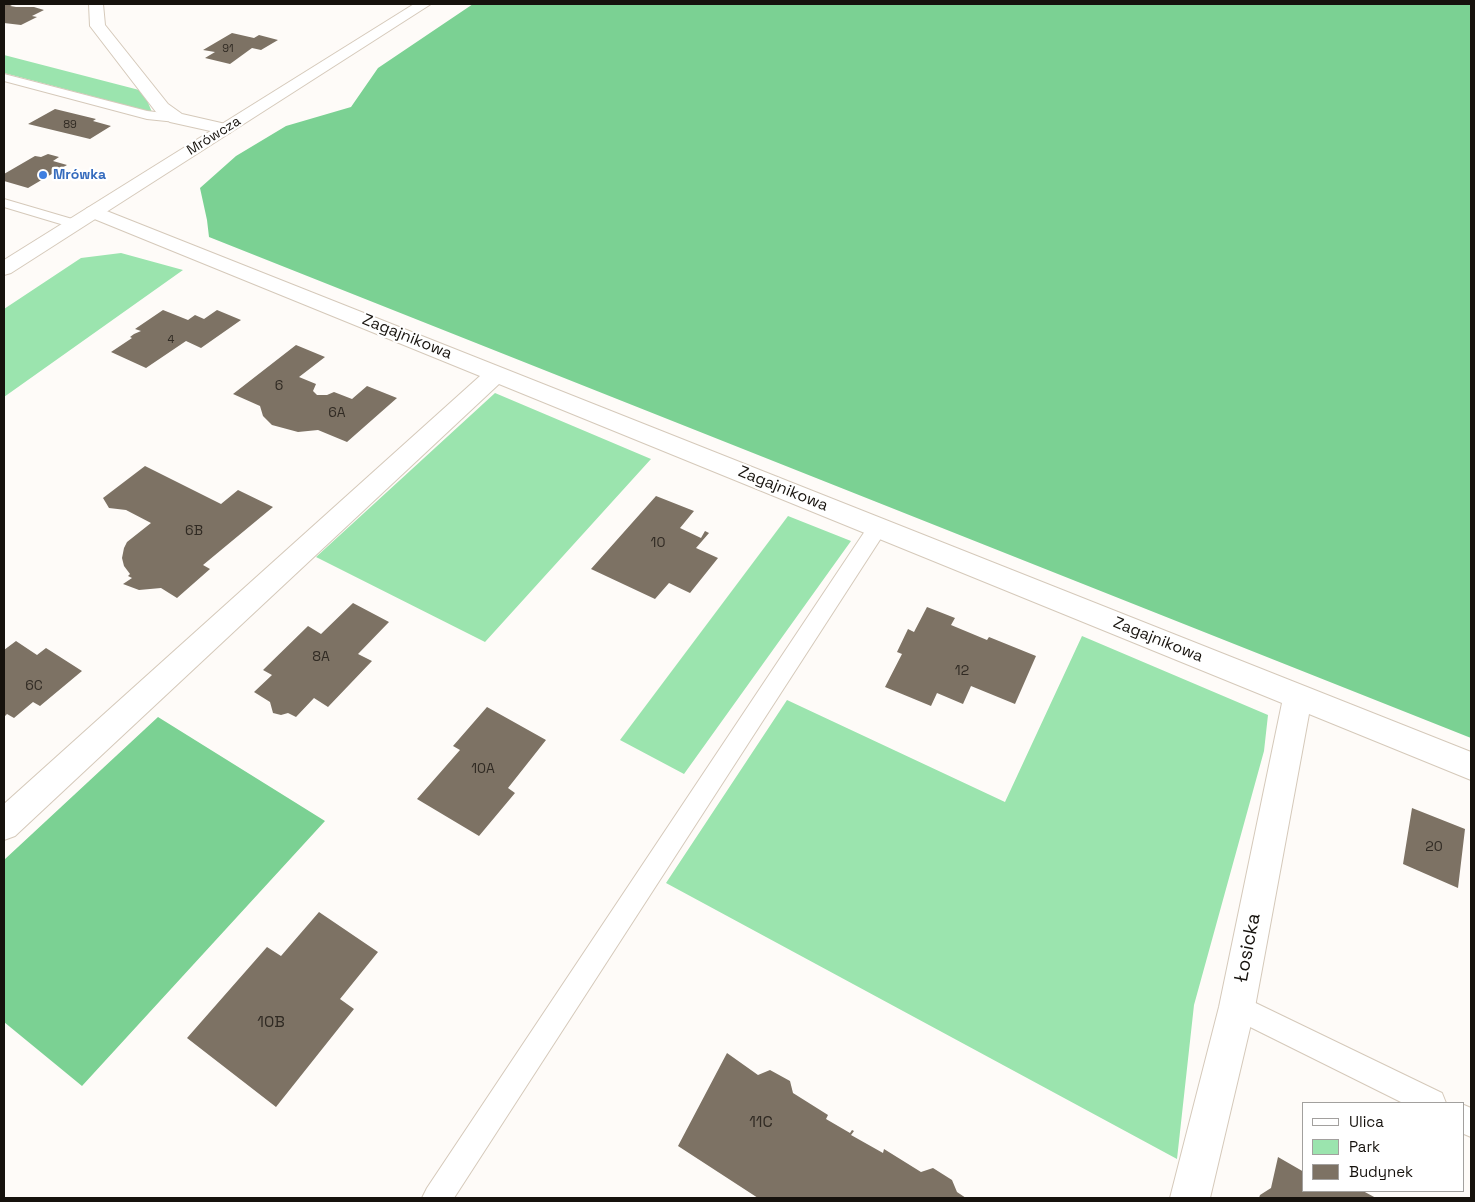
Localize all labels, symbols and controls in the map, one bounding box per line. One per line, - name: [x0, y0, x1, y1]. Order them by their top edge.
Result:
- house number: 91: [222, 42, 234, 56]
- street label: Mrówcza: [184, 113, 244, 159]
- house number: 89: [63, 118, 77, 132]
- place label: Mrówka: [53, 167, 106, 183]
- marker: Mrówka: [37, 169, 49, 181]
- street label: Zagajnikowa: [359, 310, 455, 364]
- house number: 4: [168, 333, 174, 347]
- house number: 6: [275, 378, 283, 394]
- house number: 6A: [328, 405, 346, 421]
- street label: Zagajnikowa: [735, 462, 831, 516]
- house number: 6B: [185, 523, 203, 539]
- house number: 10: [651, 535, 665, 551]
- street label: Zagajnikowa: [1110, 613, 1206, 667]
- house number: 8A: [312, 649, 330, 665]
- house number: 12: [955, 663, 969, 679]
- house number: 6C: [25, 678, 43, 694]
- house number: 10A: [471, 761, 495, 777]
- house number: 20: [1425, 839, 1443, 855]
- street label: Łosicka: [1230, 911, 1266, 985]
- house number: 10B: [257, 1013, 285, 1033]
- legend: [1302, 1102, 1465, 1192]
- text: Ulica: [1349, 1112, 1384, 1131]
- house number: 11C: [749, 1113, 773, 1133]
- text: Park: [1349, 1137, 1380, 1156]
- text: Budynek: [1349, 1162, 1413, 1181]

